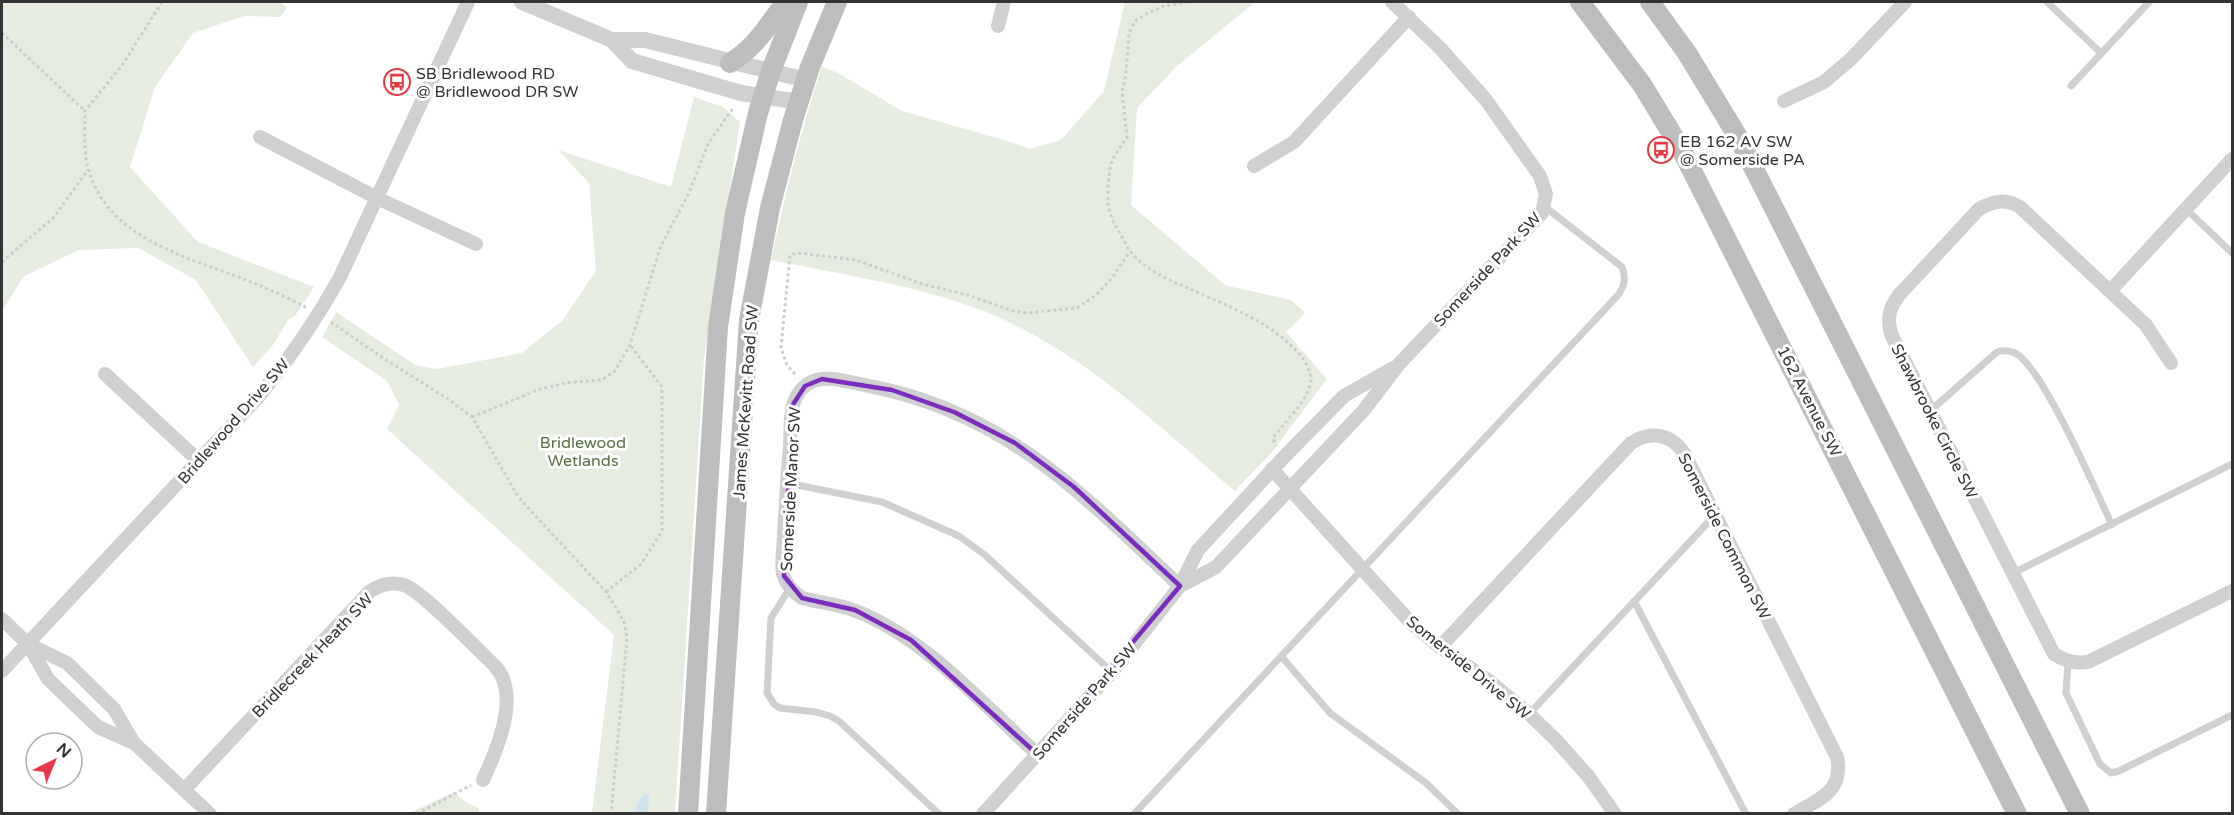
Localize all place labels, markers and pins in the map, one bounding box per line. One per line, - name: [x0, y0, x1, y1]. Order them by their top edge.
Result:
- place label: SB Bridlewood RD @ Bridlewood DR SW: [416, 64, 579, 102]
- bus stop icon: SB Bridlewood RD @ Bridlewood DR SW: [382, 67, 412, 97]
- place label: EB 162 AV SW @ Somerside PA: [1680, 132, 1805, 170]
- bus stop icon: EB 162 AV SW @ Somerside PA: [1646, 135, 1676, 165]

